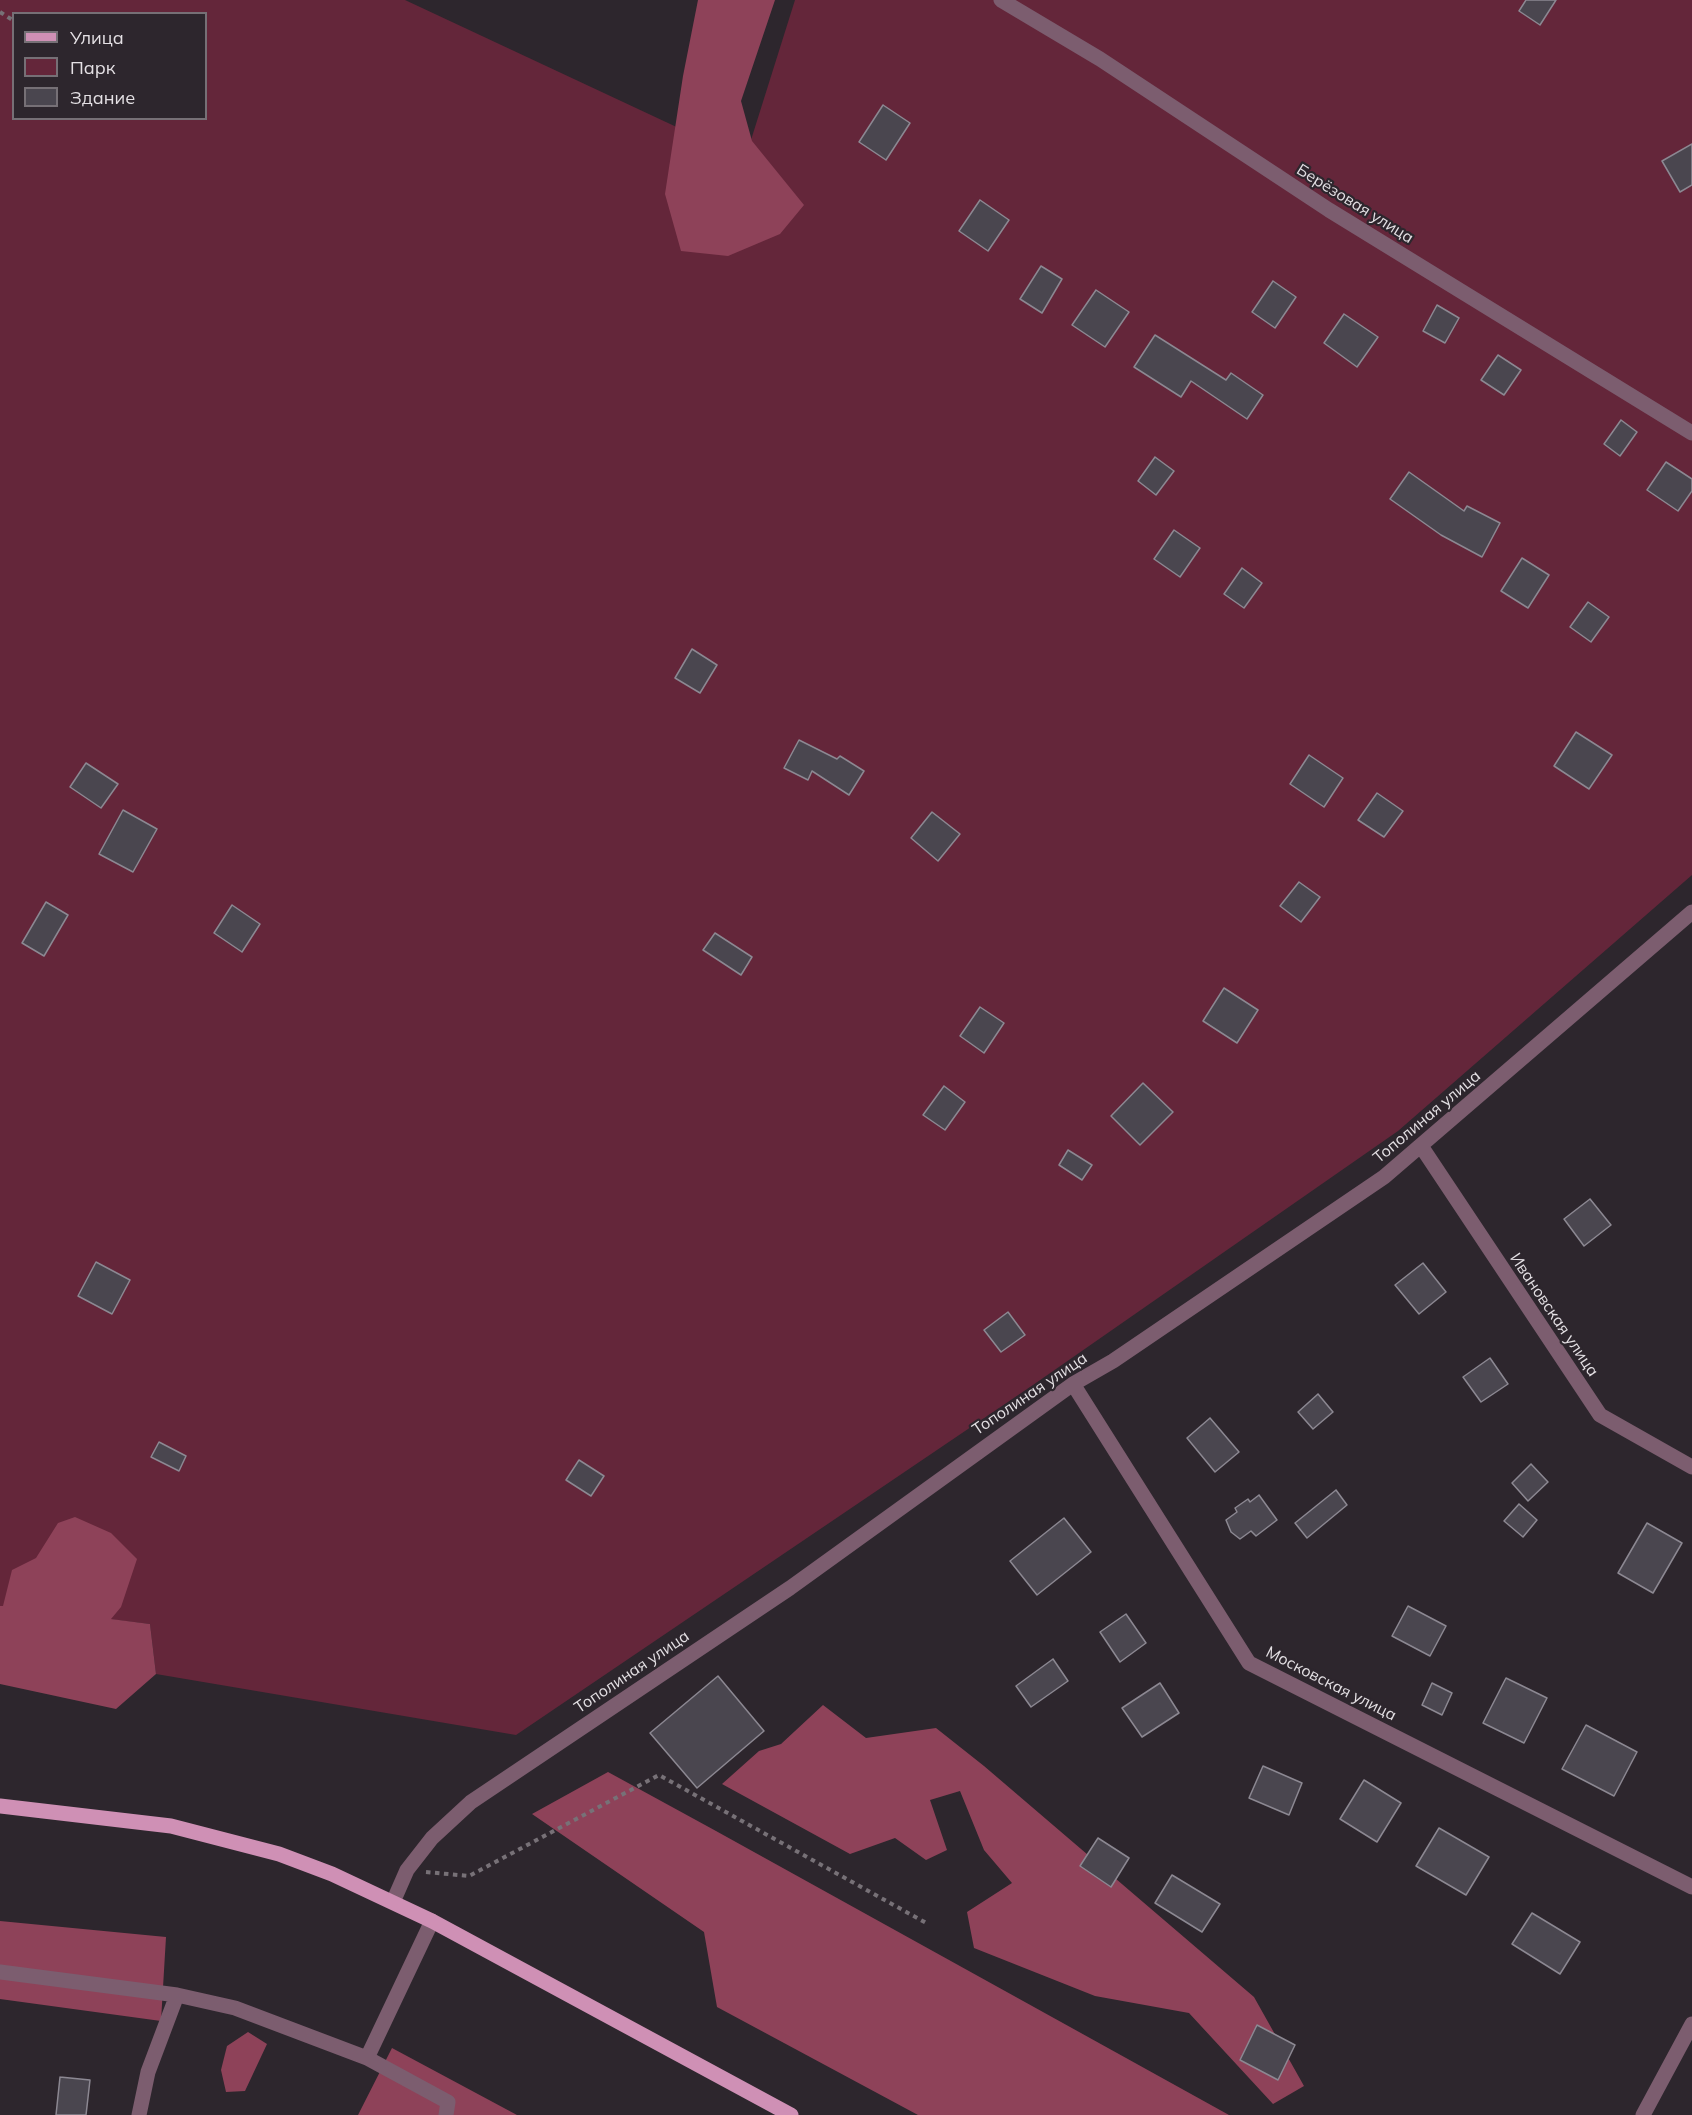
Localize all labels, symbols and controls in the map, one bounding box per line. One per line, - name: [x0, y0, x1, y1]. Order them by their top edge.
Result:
- legend: [12, 12, 207, 120]
- text: Улица: [70, 26, 124, 49]
- text: Парк: [70, 56, 115, 79]
- text: Здание: [70, 86, 135, 109]
- street label: Берёзовая улица: [1293, 160, 1417, 248]
- street label: Тополиная улица: [1369, 1067, 1485, 1167]
- street label: Ивановская улица: [1506, 1250, 1602, 1380]
- street label: Тополиная улица: [969, 1349, 1091, 1439]
- street label: Тополиная улица: [571, 1627, 693, 1717]
- street label: Московская улица: [1263, 1643, 1399, 1725]

